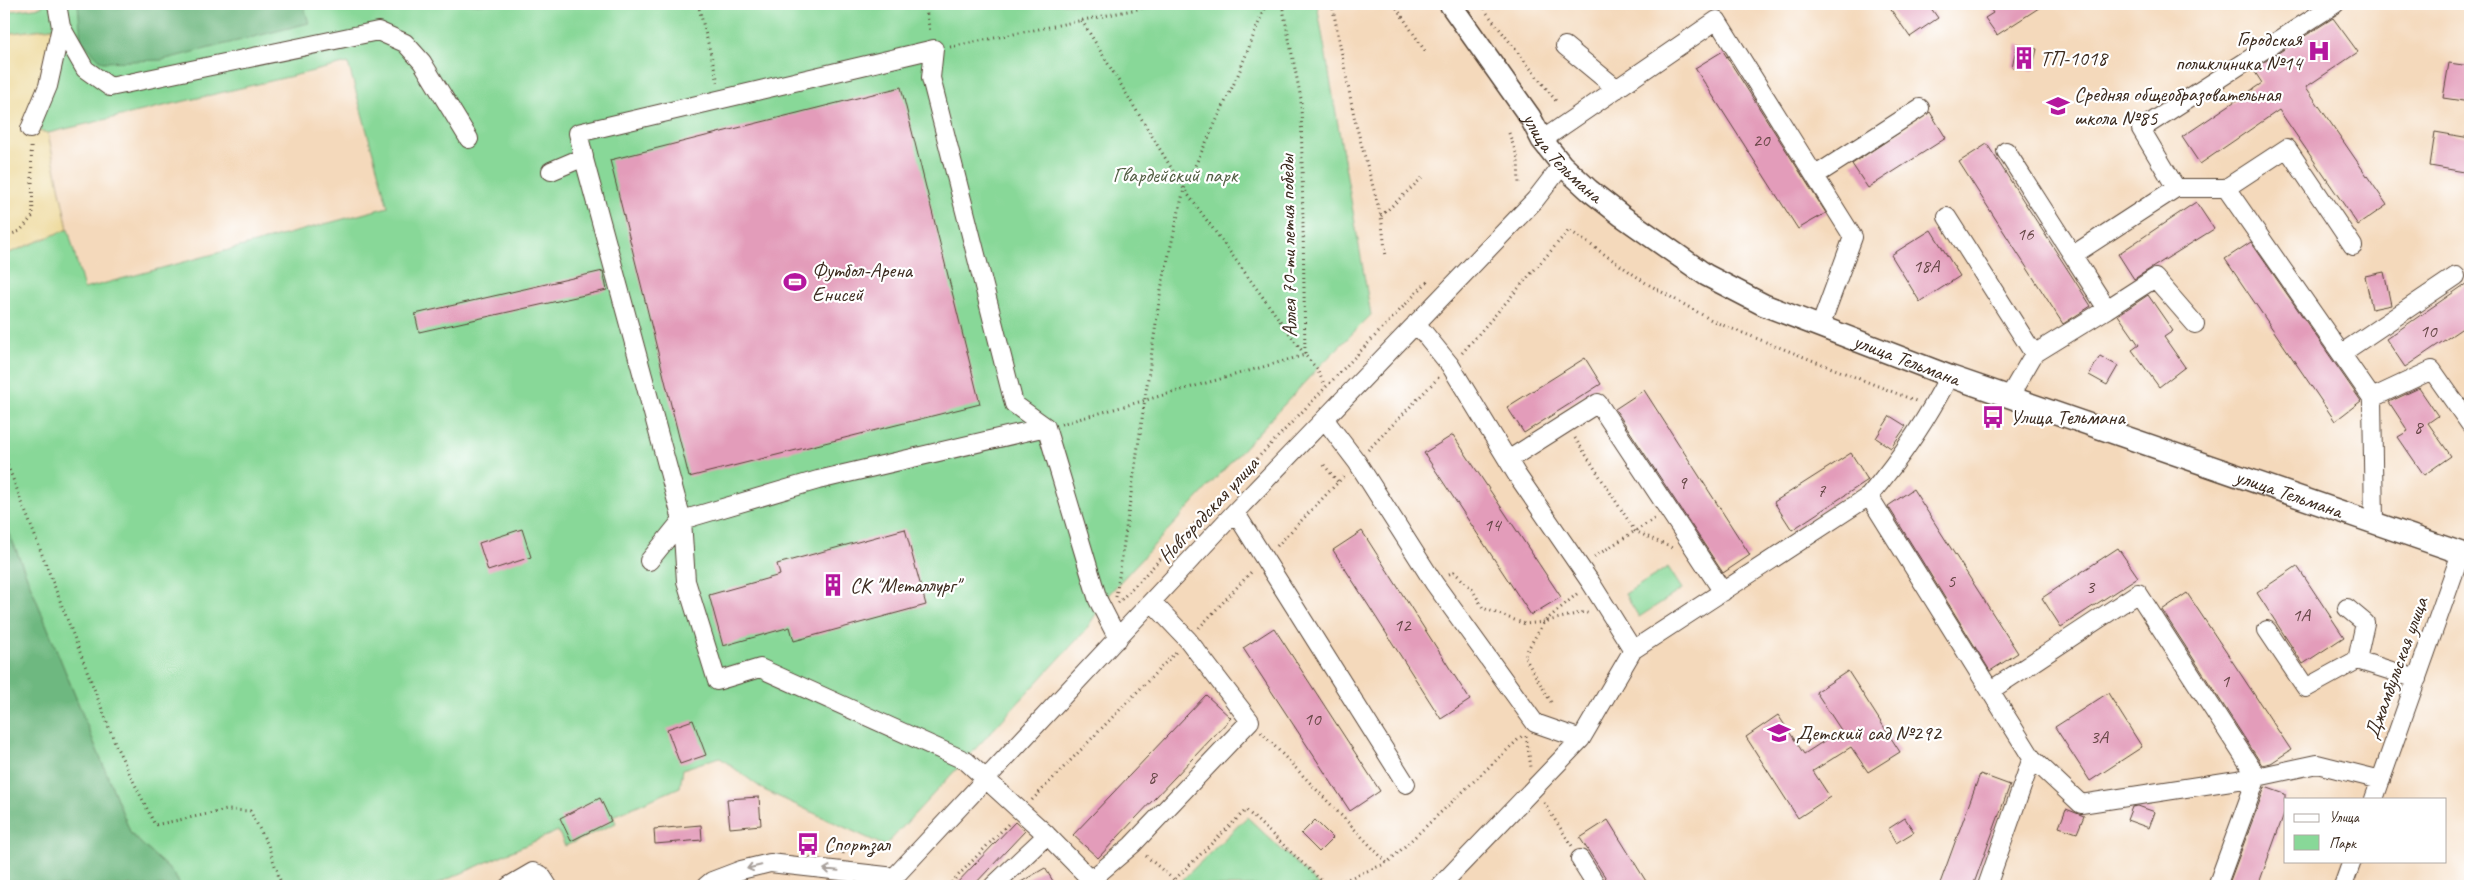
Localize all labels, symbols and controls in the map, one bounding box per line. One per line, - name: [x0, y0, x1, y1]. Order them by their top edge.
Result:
- place label: Городская поликлиника №14: [2175, 26, 2305, 76]
- hospital icon: Городская поликлиника №14: [2306, 38, 2332, 64]
- building icon: ТП-1018: [2011, 45, 2037, 71]
- place label: ТП-1018: [2040, 45, 2109, 71]
- place label: Средняя общеобразовательная школа №85: [2074, 81, 2282, 131]
- school or university icon: Средняя общеобразовательная школа №85: [2045, 93, 2071, 119]
- street label: улица Тельмана: [1516, 106, 1609, 210]
- house number: 20: [1752, 128, 1771, 152]
- street label: Аллея 70-ти летия победы: [1273, 152, 1303, 338]
- park label: Гвардейский парк: [1113, 162, 1239, 188]
- house number: 16: [2016, 222, 2035, 246]
- house number: 18А: [1913, 254, 1941, 278]
- place label: Футбол-Арена Енисей: [812, 257, 914, 307]
- sports icon: Футбол-Арена Енисей: [782, 269, 808, 295]
- house number: 10: [2419, 319, 2438, 343]
- street label: улица Тельмана: [1848, 327, 1965, 392]
- bus stop icon: Улица Тельмана: [1980, 404, 2006, 430]
- place label: Улица Тельмана: [2010, 404, 2126, 430]
- house number: 8: [2414, 415, 2425, 439]
- street label: Новгородская улица: [1152, 450, 1265, 569]
- street label: улица Тельмана: [2230, 462, 2348, 525]
- house number: 9: [1678, 471, 1688, 495]
- house number: 7: [1817, 479, 1827, 503]
- house number: 14: [1483, 513, 1503, 537]
- house number: 5: [1947, 569, 1957, 593]
- building icon: СК "Металлург": [820, 572, 846, 598]
- place label: СК "Металлург": [850, 572, 964, 598]
- house number: 3: [2086, 575, 2096, 599]
- street label: Джамбульская улица: [2358, 592, 2434, 742]
- house number: 1А: [2292, 603, 2312, 627]
- house number: 12: [1393, 613, 1412, 637]
- house number: 1: [2221, 669, 2231, 693]
- house number: 10: [1303, 707, 1322, 731]
- school or university icon: Детский сад №292: [1766, 720, 1792, 746]
- place label: Детский сад №292: [1796, 720, 1942, 746]
- house number: 3А: [2090, 725, 2110, 749]
- house number: 8: [1148, 765, 1159, 789]
- legend: [2284, 798, 2446, 862]
- text: Улица: [2329, 808, 2360, 827]
- bus stop icon: Спортзал: [795, 831, 821, 857]
- place label: Спортзал: [824, 831, 891, 858]
- text: Парк: [2329, 834, 2357, 853]
- one-way arrow: [747, 863, 763, 872]
- one-way arrow: [824, 865, 840, 875]

